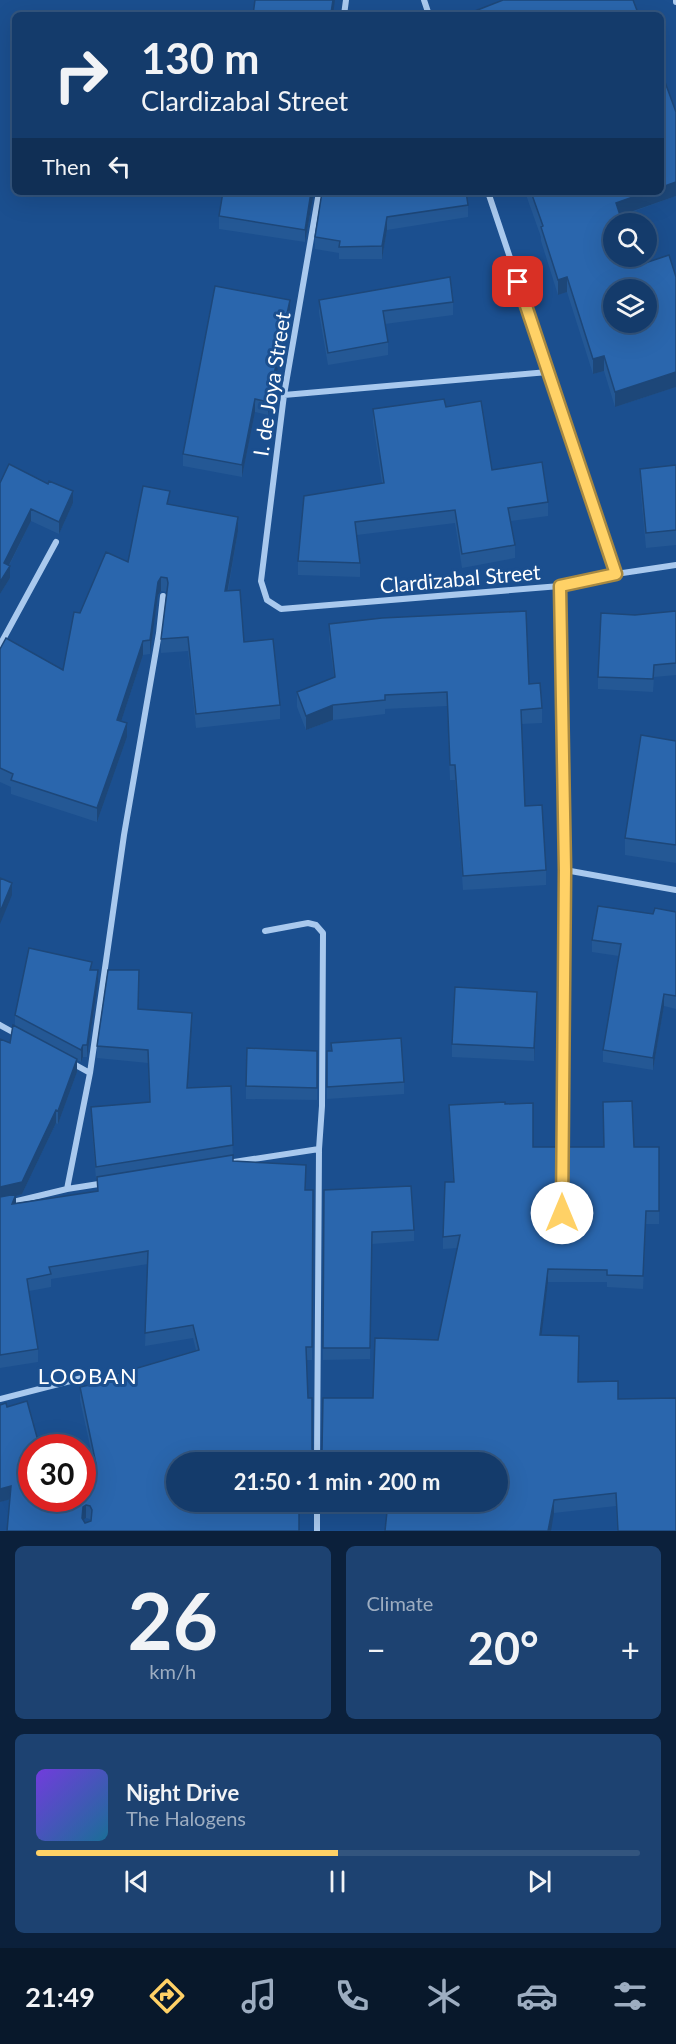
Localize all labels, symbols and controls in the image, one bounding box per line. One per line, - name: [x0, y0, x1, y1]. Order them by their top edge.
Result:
- text: 130 m: [141, 33, 259, 83]
- icon: right: [42, 36, 120, 114]
- text: Clardizabal Street: [141, 84, 348, 117]
- icon: left: [103, 150, 136, 183]
- text: Then: [42, 153, 91, 180]
- map controls: [603, 213, 657, 333]
- button: search: [603, 213, 657, 267]
- pin: [492, 256, 543, 307]
- icon: arrive: [501, 265, 534, 298]
- button: layers: [603, 279, 657, 333]
- street label: I. de Joya Street: [247, 310, 295, 458]
- street label: Clardizabal Street: [379, 558, 542, 597]
- position arrow: [530, 1181, 594, 1245]
- district label: LOOBAN: [38, 1362, 138, 1389]
- speed limit sign: 30: [18, 1434, 96, 1512]
- text: 21:50 · 1 min · 200 m: [234, 1468, 440, 1495]
- text: 26: [128, 1573, 218, 1667]
- text: Climate: [367, 1591, 433, 1615]
- text: 20°: [468, 1621, 539, 1675]
- text: −: [367, 1629, 386, 1669]
- text: +: [621, 1629, 640, 1669]
- text: km/h: [149, 1659, 196, 1683]
- text: Night Drive: [126, 1779, 239, 1806]
- text: The Halogens: [126, 1806, 246, 1830]
- icon: previous: [120, 1865, 153, 1898]
- icon: pause: [321, 1865, 354, 1898]
- icon: next: [523, 1865, 556, 1898]
- icon: directions: [146, 1975, 188, 2017]
- icon: music: [238, 1975, 280, 2017]
- icon: phone: [331, 1975, 373, 2017]
- icon: climate: [423, 1975, 465, 2017]
- icon: car: [516, 1975, 558, 2017]
- icon: filters: [609, 1975, 651, 2017]
- text: 21:49: [25, 1980, 95, 2013]

